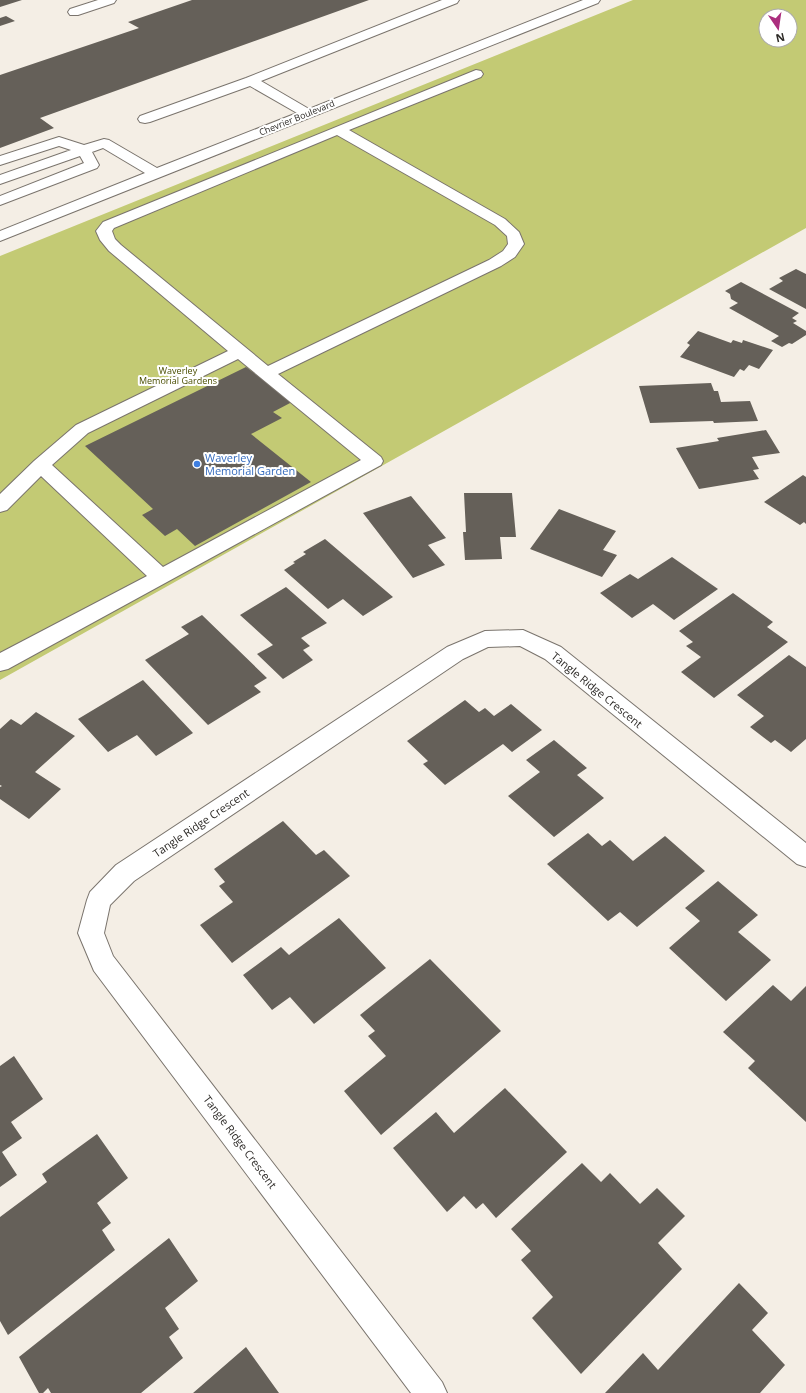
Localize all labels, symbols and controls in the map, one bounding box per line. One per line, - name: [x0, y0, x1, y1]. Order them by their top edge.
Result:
- north arrow: [758, 8, 798, 48]
- text: N: [774, 30, 786, 47]
- street label: Chevrier Boulevard: [257, 96, 337, 139]
- park label: Waverley Memorial Gardens: [139, 364, 217, 387]
- place label: Waverley Memorial Garden: [205, 450, 295, 478]
- marker: Waverley Memorial Garden: [192, 459, 202, 469]
- street label: Tangle Ridge Crescent: [549, 648, 646, 731]
- street label: Tangle Ridge Crescent: [150, 785, 252, 860]
- street label: Tangle Ridge Crescent: [200, 1092, 280, 1191]

